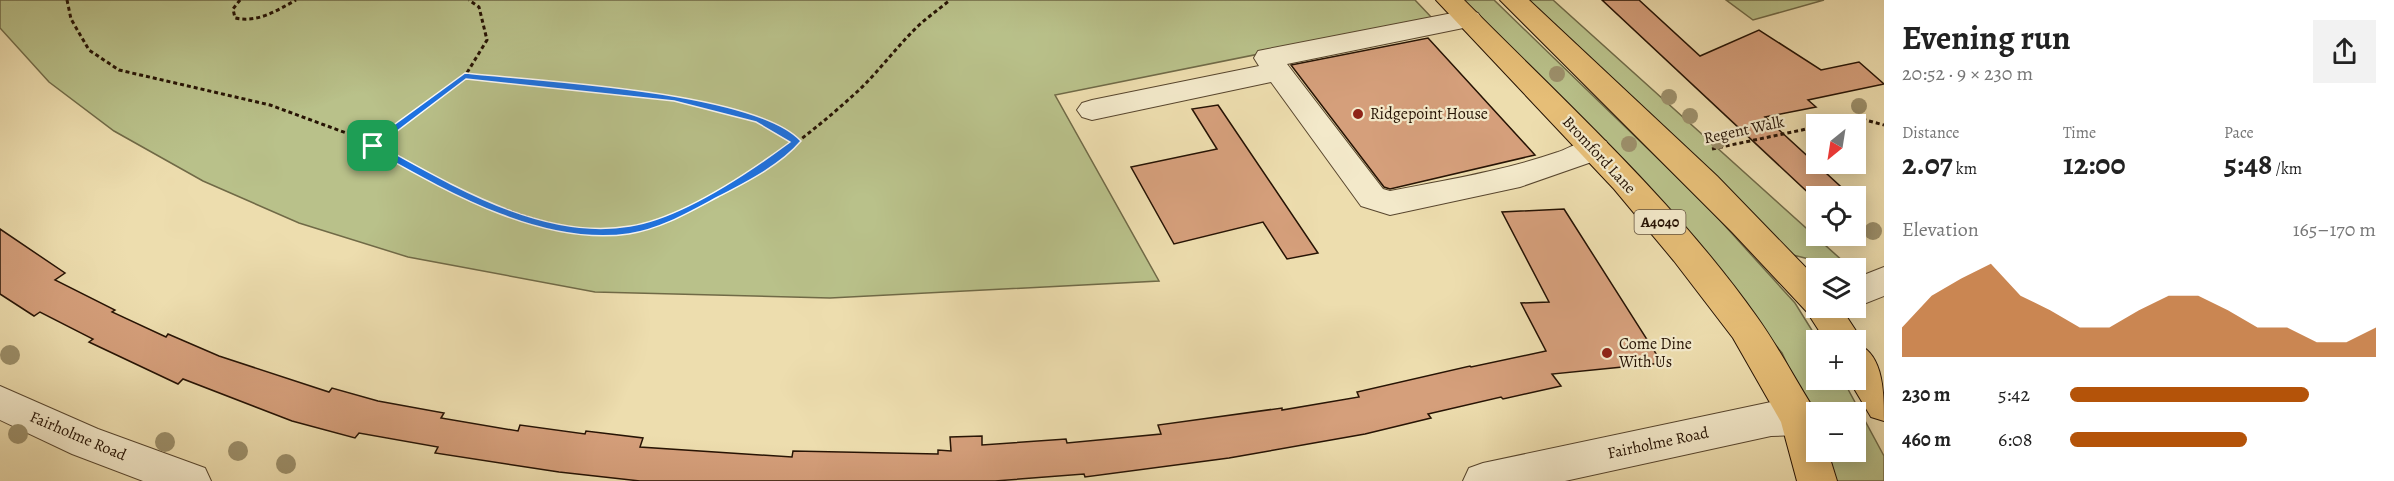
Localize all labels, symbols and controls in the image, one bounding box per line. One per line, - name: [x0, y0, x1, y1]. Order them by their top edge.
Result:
- text: Evening run: [1902, 15, 2071, 60]
- button: share: [2313, 20, 2376, 83]
- text: 20:52 · 9 × 230 m: [1902, 60, 2033, 87]
- place label: Ridgepoint House: [1370, 103, 1488, 125]
- marker: Ridgepoint House: [1351, 107, 1365, 121]
- street label: Bromford Lane: [1557, 111, 1641, 199]
- street label: Regent Walk: [1702, 111, 1786, 149]
- north arrow: [1806, 114, 1866, 174]
- map controls: [1806, 114, 1866, 462]
- pin: [347, 120, 398, 171]
- text: Distance: [1902, 122, 1959, 144]
- text: Time: [2063, 122, 2096, 144]
- text: Pace: [2224, 122, 2254, 144]
- icon: arrive: [356, 129, 389, 162]
- text: 2.07: [1902, 144, 1953, 184]
- text: 12:00: [2063, 144, 2126, 184]
- text: 5:48: [2224, 144, 2272, 184]
- text: km: [1953, 158, 1977, 180]
- text: /km: [2272, 158, 2302, 180]
- button: locate: [1806, 186, 1866, 246]
- road number: A4040: [1634, 210, 1686, 234]
- text: Elevation: [1902, 216, 1979, 243]
- text: 165–170 m: [2293, 216, 2376, 243]
- button: layers: [1806, 258, 1866, 318]
- button: +: [1806, 330, 1866, 390]
- place label: Come Dine With Us: [1618, 333, 1692, 373]
- marker: Come Dine With Us: [1600, 346, 1614, 360]
- text: 230 m: [1902, 381, 1951, 408]
- text: 5:42: [1998, 381, 2030, 408]
- button: −: [1806, 402, 1866, 462]
- street label: Fairholme Road: [26, 406, 130, 466]
- street label: Fairholme Road: [1605, 421, 1711, 464]
- text: 460 m: [1902, 426, 1951, 453]
- text: 6:08: [1998, 426, 2032, 453]

